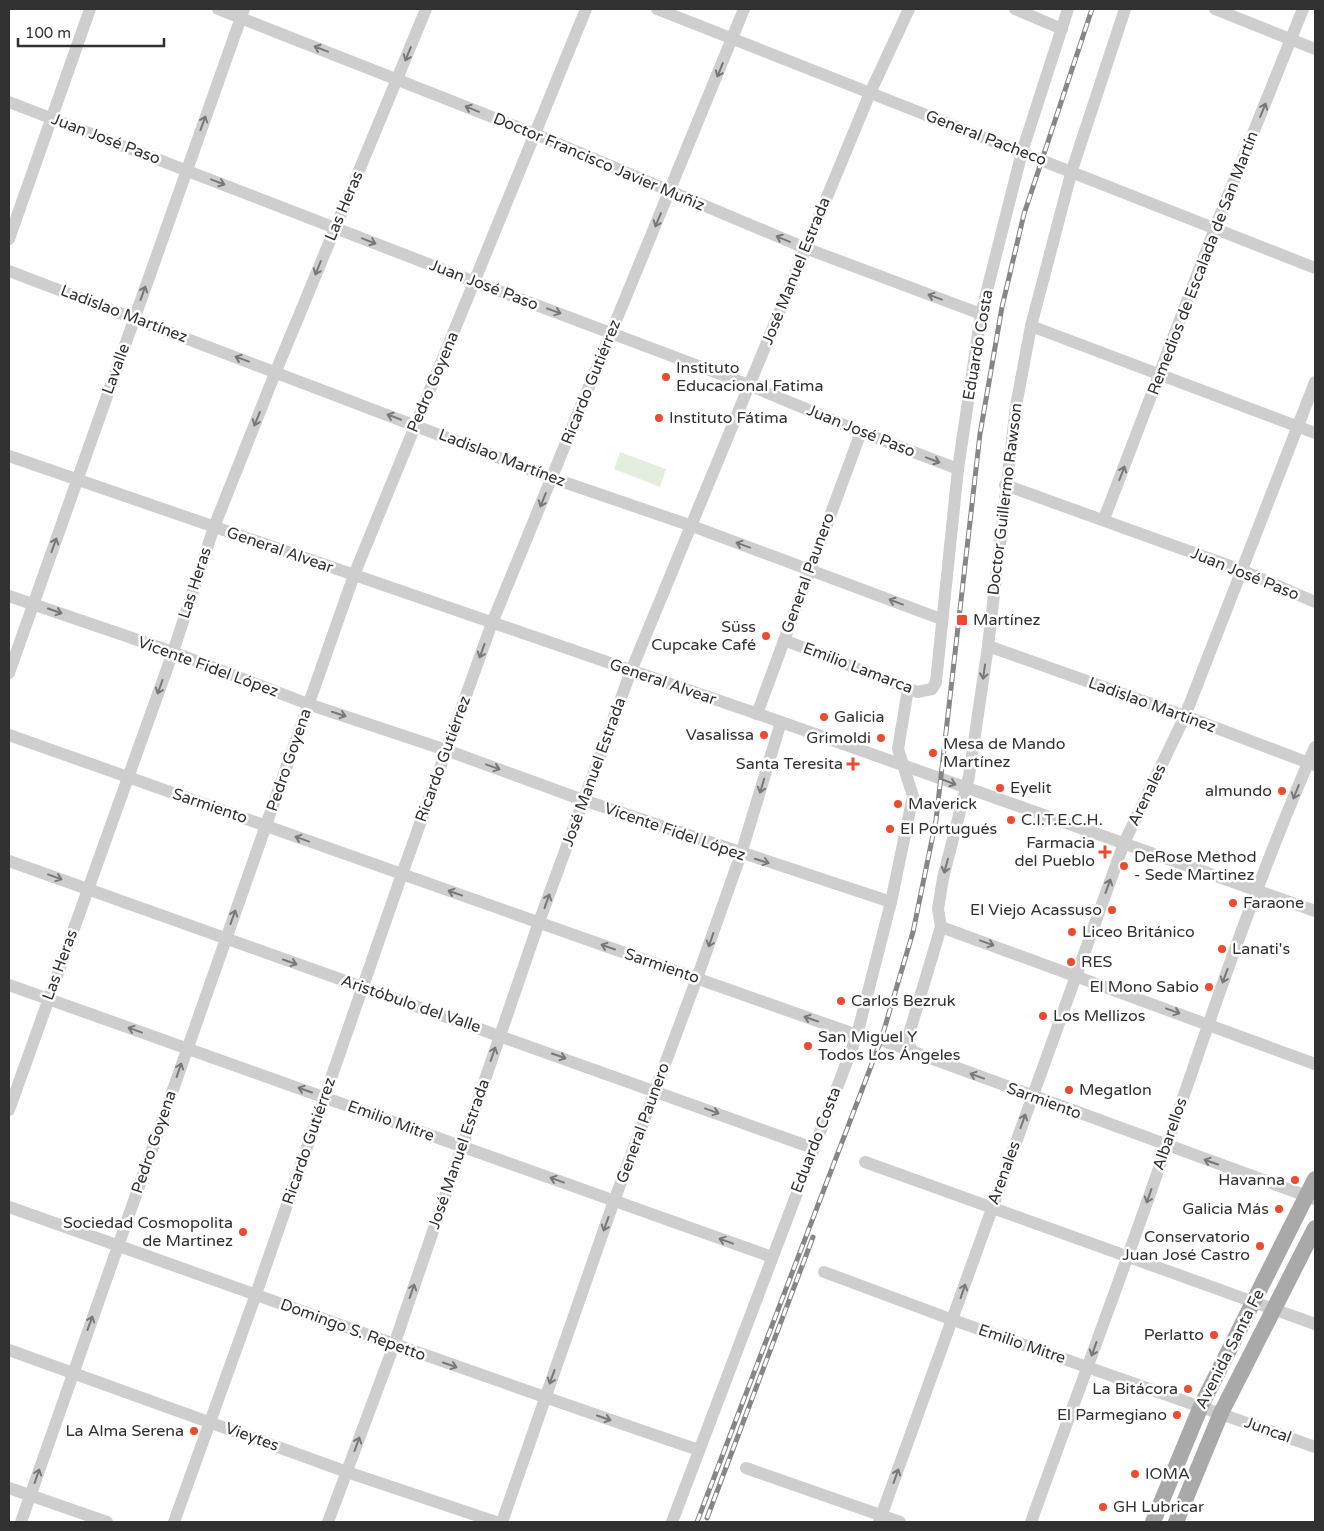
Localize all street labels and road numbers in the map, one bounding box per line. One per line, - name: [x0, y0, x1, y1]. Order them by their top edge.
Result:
- street label: General Pacheco: [923, 106, 1049, 170]
- street label: Doctor Francisco Javier Muñiz: [490, 108, 708, 216]
- street label: Juan José Paso: [49, 109, 163, 169]
- street label: Remedios de Escalada de San Martín: [1143, 128, 1263, 398]
- street label: Las Heras: [320, 168, 368, 244]
- street label: José Manuel Estrada: [757, 194, 835, 348]
- street label: Juan José Paso: [427, 255, 541, 315]
- street label: Ladislao Martínez: [58, 281, 190, 347]
- street label: Eduardo Costa: [958, 288, 998, 402]
- street label: Ricardo Gutiérrez: [557, 317, 625, 447]
- street label: Pedro Goyena: [403, 329, 463, 435]
- street label: Lavalle: [98, 341, 134, 397]
- street label: Juan José Paso: [804, 400, 918, 462]
- street label: Doctor Guillermo Rawson: [983, 402, 1027, 596]
- street label: Ladislao Martínez: [436, 425, 568, 491]
- street label: General Paunero: [777, 510, 839, 636]
- street label: General Alvear: [224, 522, 337, 578]
- street label: Juan José Paso: [1188, 543, 1302, 605]
- street label: Las Heras: [174, 545, 216, 621]
- street label: Vicente Fidel López: [135, 632, 281, 702]
- street label: Emilio Lamarca: [800, 638, 916, 698]
- street label: General Alvear: [607, 654, 720, 710]
- street label: Ladislao Martínez: [1085, 673, 1219, 737]
- street label: Ricardo Gutiérrez: [411, 693, 475, 825]
- street label: José Manuel Estrada: [558, 695, 630, 849]
- street label: Pedro Goyena: [262, 706, 316, 814]
- street label: Arenales: [1123, 761, 1171, 829]
- street label: Sarmiento: [170, 784, 250, 828]
- street label: Vicente Fidel López: [602, 798, 748, 866]
- street label: Las Heras: [38, 927, 82, 1003]
- street label: Sarmiento: [622, 944, 702, 988]
- street label: Aristóbulo del Valle: [338, 971, 484, 1037]
- street label: General Paunero: [612, 1060, 674, 1186]
- street label: Ricardo Gutiérrez: [278, 1075, 340, 1207]
- street label: José Manuel Estrada: [424, 1076, 494, 1232]
- street label: Sarmiento: [1004, 1078, 1084, 1124]
- street label: Eduardo Costa: [787, 1084, 845, 1196]
- street label: Pedro Goyena: [127, 1088, 181, 1196]
- street label: Albarellos: [1148, 1095, 1192, 1173]
- street label: Emilio Mitre: [345, 1096, 437, 1146]
- street label: Arenales: [983, 1138, 1025, 1208]
- street label: Avenida Santa Fe: [1191, 1286, 1269, 1412]
- street label: Domingo S. Repetto: [277, 1294, 429, 1366]
- street label: Emilio Mitre: [976, 1320, 1068, 1368]
- street label: Juncal: [1242, 1412, 1294, 1448]
- street label: Vieytes: [222, 1418, 282, 1456]

